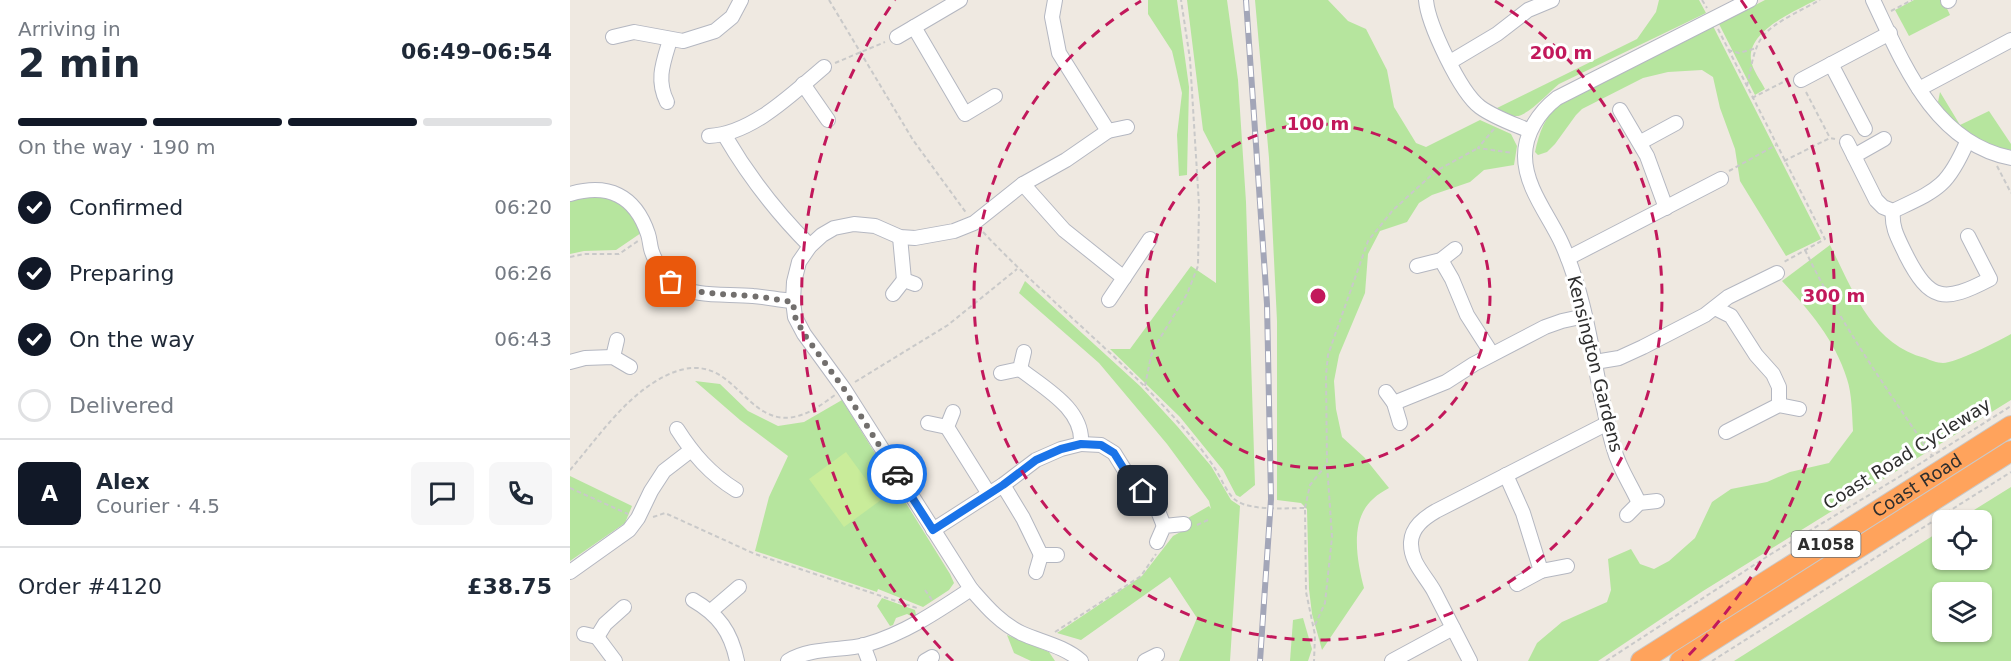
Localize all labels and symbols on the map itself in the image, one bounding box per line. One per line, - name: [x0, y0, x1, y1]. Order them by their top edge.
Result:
- text: 200 m: [1530, 42, 1592, 63]
- text: 100 m: [1287, 113, 1349, 134]
- pin: [645, 256, 696, 307]
- street label: Kensington Gardens: [1563, 273, 1628, 454]
- text: 300 m: [1803, 285, 1865, 306]
- centre of rings: [1308, 286, 1328, 306]
- street label: Coast Road Cycleway: [1819, 394, 1995, 514]
- courier: [867, 444, 927, 504]
- street label: Coast Road: [1868, 450, 1966, 522]
- pin: [1117, 465, 1168, 516]
- road number: A1058: [1792, 531, 1860, 557]

